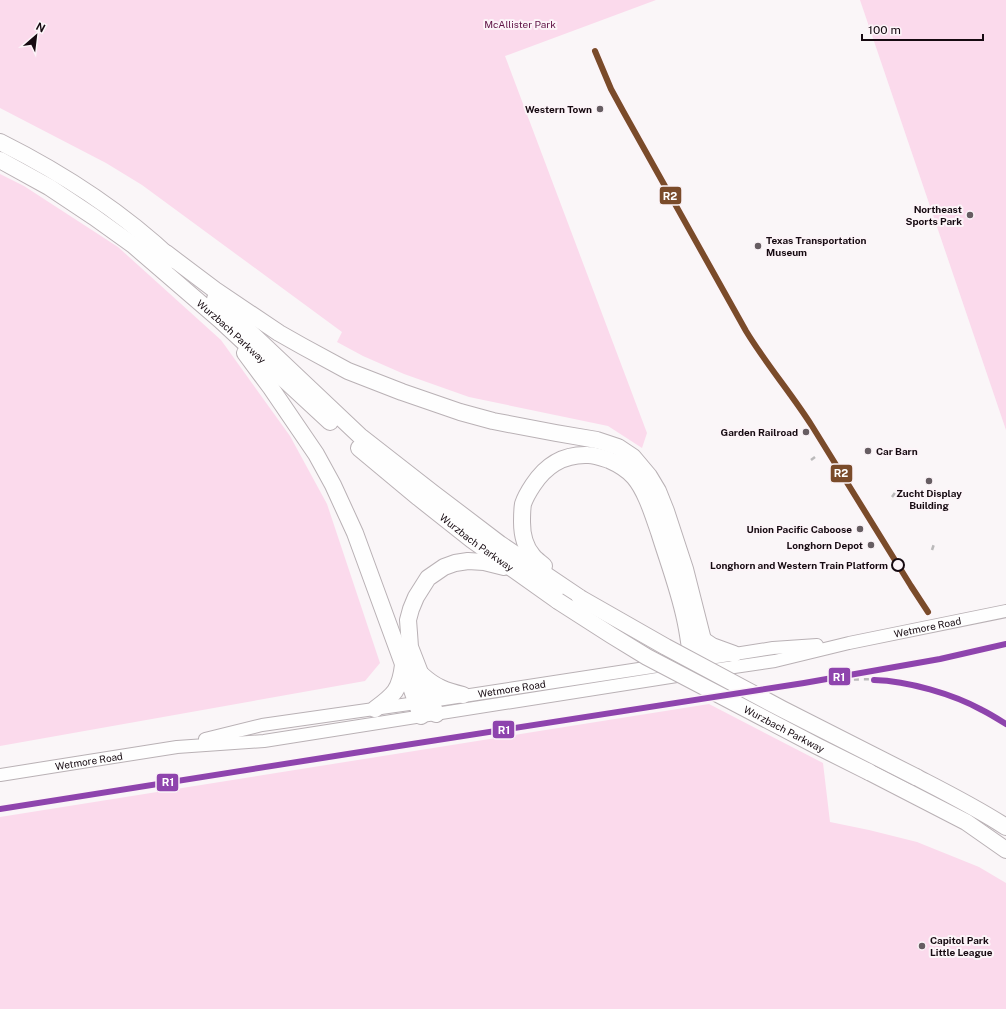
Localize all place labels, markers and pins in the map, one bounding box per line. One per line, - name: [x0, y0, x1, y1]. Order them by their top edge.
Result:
- place label: Western Town: [525, 103, 592, 115]
- marker: Western Town: [595, 104, 605, 114]
- place label: Northeast Sports Park: [906, 203, 962, 227]
- marker: Northeast Sports Park: [965, 210, 975, 220]
- place label: Texas Transportation Museum: [766, 234, 866, 258]
- marker: Texas Transportation Museum: [753, 241, 763, 251]
- place label: Garden Railroad: [721, 426, 798, 438]
- marker: Garden Railroad: [801, 427, 811, 437]
- place label: Car Barn: [876, 445, 918, 457]
- marker: Car Barn: [863, 446, 873, 456]
- marker: Zucht Display Building: [924, 476, 934, 486]
- place label: Zucht Display Building: [896, 487, 962, 511]
- place label: Union Pacific Caboose: [746, 523, 852, 535]
- marker: Union Pacific Caboose: [855, 524, 865, 534]
- place label: Longhorn Depot: [787, 539, 863, 551]
- marker: Longhorn Depot: [866, 540, 876, 550]
- marker: Longhorn and Western Train Platform: [891, 558, 905, 572]
- place label: Longhorn and Western Train Platform: [710, 559, 888, 571]
- place label: Capitol Park Little League: [930, 934, 993, 958]
- marker: Capitol Park Little League: [917, 941, 927, 951]

